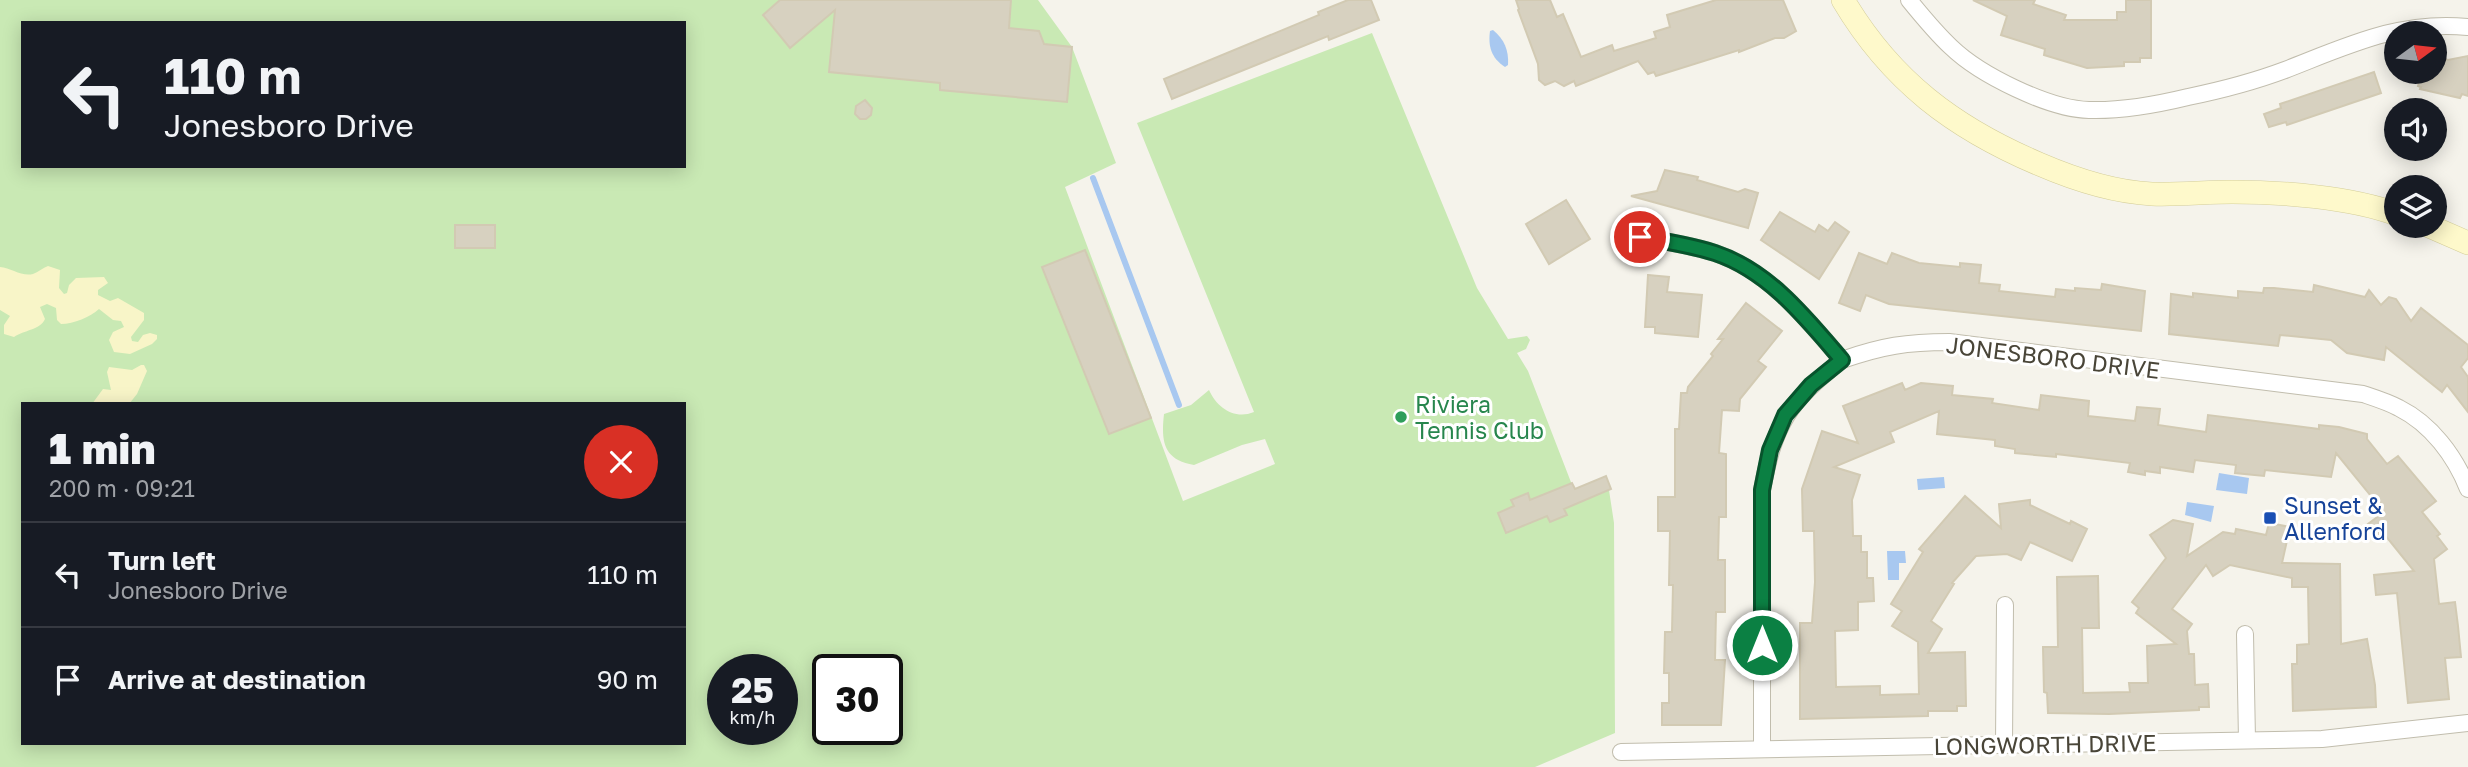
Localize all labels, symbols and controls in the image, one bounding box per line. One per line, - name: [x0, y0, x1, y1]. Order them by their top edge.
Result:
- north arrow: [2384, 21, 2446, 84]
- map controls: [2384, 21, 2447, 238]
- text: 110 m: [164, 46, 301, 105]
- icon: left: [49, 49, 140, 140]
- button: sound: [2384, 98, 2447, 161]
- text: Jonesboro Drive: [164, 106, 414, 144]
- button: layers: [2384, 175, 2447, 238]
- pin: [1610, 207, 1670, 267]
- icon: arrive: [1621, 218, 1659, 256]
- street label: JONESBORO DRIVE: [1945, 330, 2161, 384]
- place label: Riviera Tennis Club: [1415, 390, 1544, 444]
- marker: Riviera Tennis Club: [1393, 409, 1409, 425]
- text: 1 min: [49, 423, 156, 473]
- button: close: [584, 425, 658, 499]
- text: 200 m · 09:21: [49, 474, 195, 502]
- place label: Sunset & Allenford: [2284, 491, 2386, 545]
- marker: Sunset & Allenford: [2262, 510, 2278, 526]
- text: Turn left: [108, 545, 216, 576]
- icon: left: [49, 556, 87, 594]
- text: 110 m: [587, 559, 658, 590]
- text: Jonesboro Drive: [108, 576, 287, 604]
- position arrow: [1725, 608, 1799, 682]
- speed limit sign: 30: [812, 654, 903, 745]
- icon: arrive: [49, 661, 87, 699]
- text: Arrive at destination: [108, 664, 366, 695]
- text: 90 m: [597, 664, 658, 695]
- text: 25: [731, 669, 774, 711]
- text: km/h: [730, 706, 775, 728]
- street label: LONGWORTH DRIVE: [1933, 728, 2157, 760]

